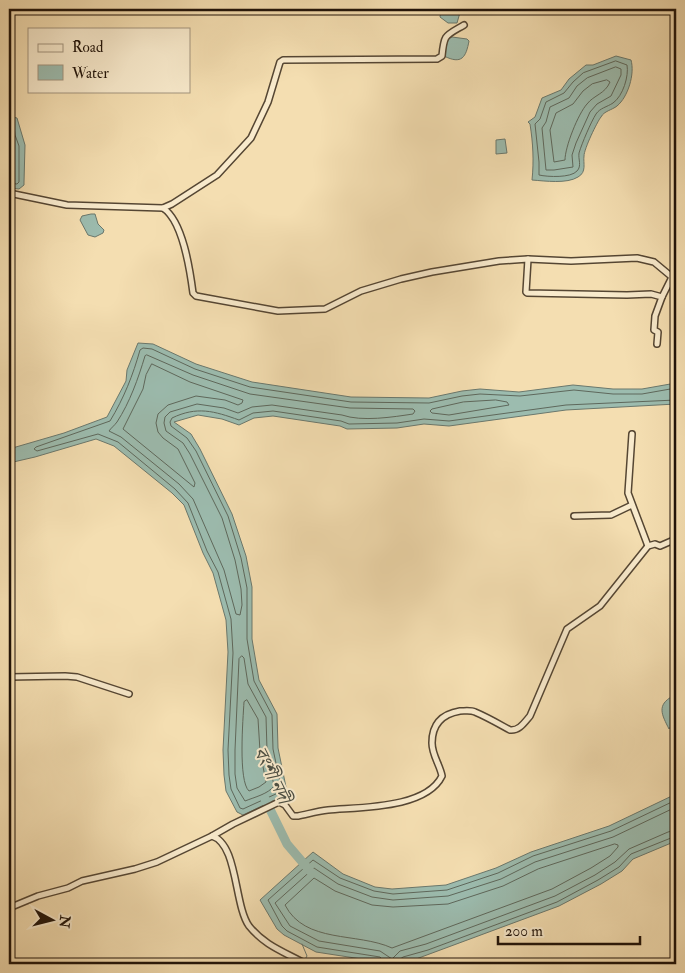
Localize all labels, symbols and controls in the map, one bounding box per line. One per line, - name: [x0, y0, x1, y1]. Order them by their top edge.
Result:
- legend: [28, 28, 190, 92]
- text: Road: [72, 38, 104, 57]
- text: Water: [71, 64, 109, 83]
- water label: বংশী নদী: [248, 743, 297, 809]
- north arrow: [28, 896, 78, 946]
- text: N: [55, 913, 74, 929]
- scale bar: [498, 913, 640, 945]
- text: 200 m: [505, 922, 543, 941]

